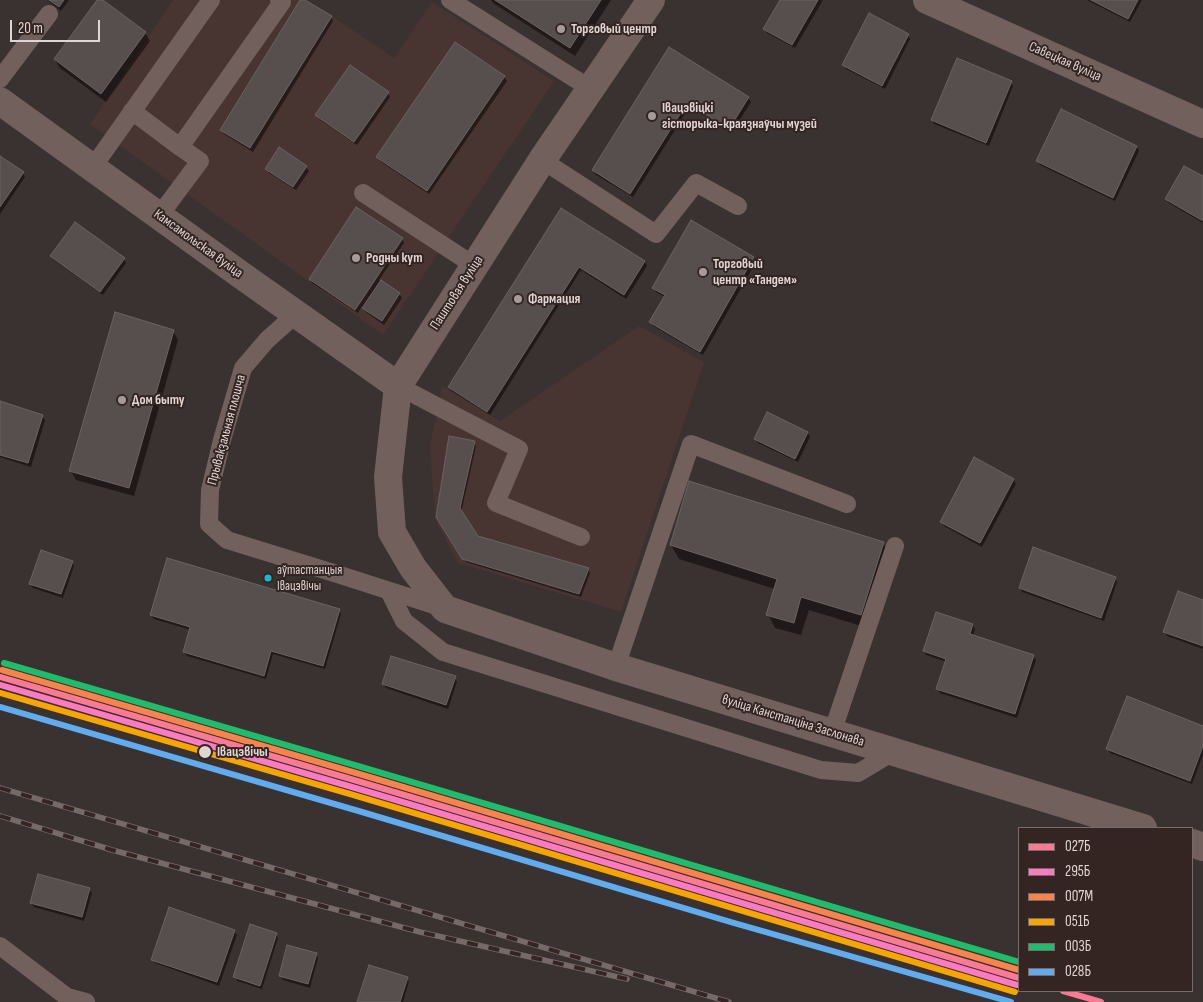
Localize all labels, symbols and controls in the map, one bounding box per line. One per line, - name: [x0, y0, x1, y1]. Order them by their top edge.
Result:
- scale bar: [12, 10, 102, 42]
- text: 20 m: [18, 19, 43, 38]
- place label: Торговый центр: [571, 21, 657, 37]
- marker: Торговый центр: [555, 23, 567, 35]
- street label: Савецкая вуліца: [1026, 39, 1104, 85]
- place label: Івацэвіцкі гісторыка-краязнаўчы музей: [662, 100, 817, 132]
- marker: Івацэвіцкі гісторыка-краязнаўчы музей: [646, 110, 658, 122]
- street label: Камсамольская вуліца: [150, 206, 246, 282]
- place label: Родны кут: [366, 250, 422, 266]
- marker: Родны кут: [350, 252, 362, 264]
- street label: Паштовая вуліца: [427, 253, 487, 333]
- place label: Торговый центр «Тандем»: [713, 256, 797, 288]
- marker: Торговый центр «Тандем»: [697, 266, 709, 278]
- place label: Фармация: [528, 291, 580, 307]
- marker: Фармация: [512, 293, 524, 305]
- street label: Прывакзальная плошча: [204, 373, 250, 487]
- place label: Дом быту: [132, 392, 185, 408]
- marker: Дом быту: [116, 394, 128, 406]
- place label: аўтастанцыя Івацэвічы: [277, 563, 342, 594]
- marker: аўтастанцыя Івацэвічы: [263, 573, 273, 583]
- street label: вуліца Канстанціна Заслонава: [720, 691, 866, 751]
- marker: Івацэвічы: [197, 744, 213, 760]
- place label: Івацэвічы: [217, 744, 268, 760]
- legend: [1018, 827, 1193, 992]
- text: 027Б: [1065, 837, 1091, 856]
- text: 295Б: [1065, 862, 1090, 881]
- text: 007М: [1065, 887, 1093, 906]
- text: 051Б: [1065, 912, 1090, 931]
- text: 003Б: [1065, 937, 1091, 956]
- text: 028Б: [1065, 962, 1091, 981]

